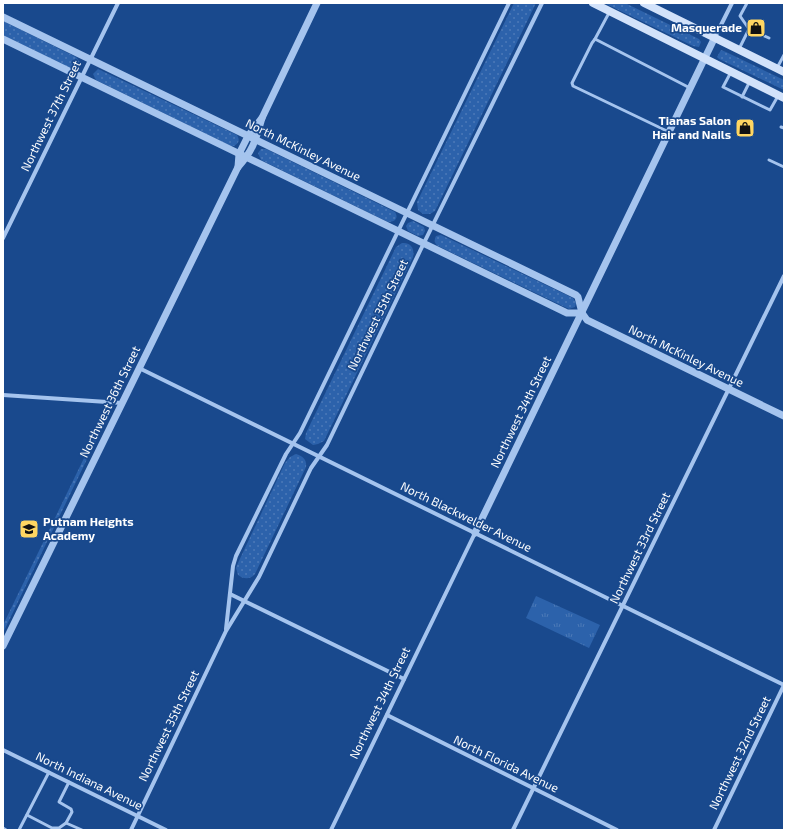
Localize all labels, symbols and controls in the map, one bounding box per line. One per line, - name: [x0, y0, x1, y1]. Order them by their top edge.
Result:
- shop icon: Masquerade: [745, 17, 767, 39]
- place label: Masquerade: [671, 20, 742, 34]
- street label: Northwest 37th Street: [17, 57, 83, 173]
- place label: Tianas Salon Hair and Nails: [652, 113, 731, 141]
- street label: North McKinley Avenue: [244, 115, 363, 183]
- shop icon: Tianas Salon Hair and Nails: [734, 117, 756, 139]
- street label: Northwest 35th Street: [344, 256, 410, 372]
- street label: North McKinley Avenue: [627, 321, 746, 389]
- street label: Northwest 36th Street: [76, 343, 142, 460]
- street label: Northwest 34th Street: [487, 353, 554, 470]
- street label: North Blackwelder Avenue: [399, 478, 534, 554]
- street label: Northwest 33rd Street: [606, 489, 672, 606]
- place label: Putnam Heights Academy: [43, 514, 134, 543]
- school or university icon: Putnam Heights Academy: [18, 518, 40, 540]
- street label: Northwest 34th Street: [346, 644, 413, 761]
- street label: Northwest 35th Street: [135, 667, 201, 783]
- street label: Northwest 32nd Street: [706, 693, 773, 812]
- street label: North Florida Avenue: [452, 732, 561, 795]
- street label: North Indiana Avenue: [34, 748, 145, 812]

